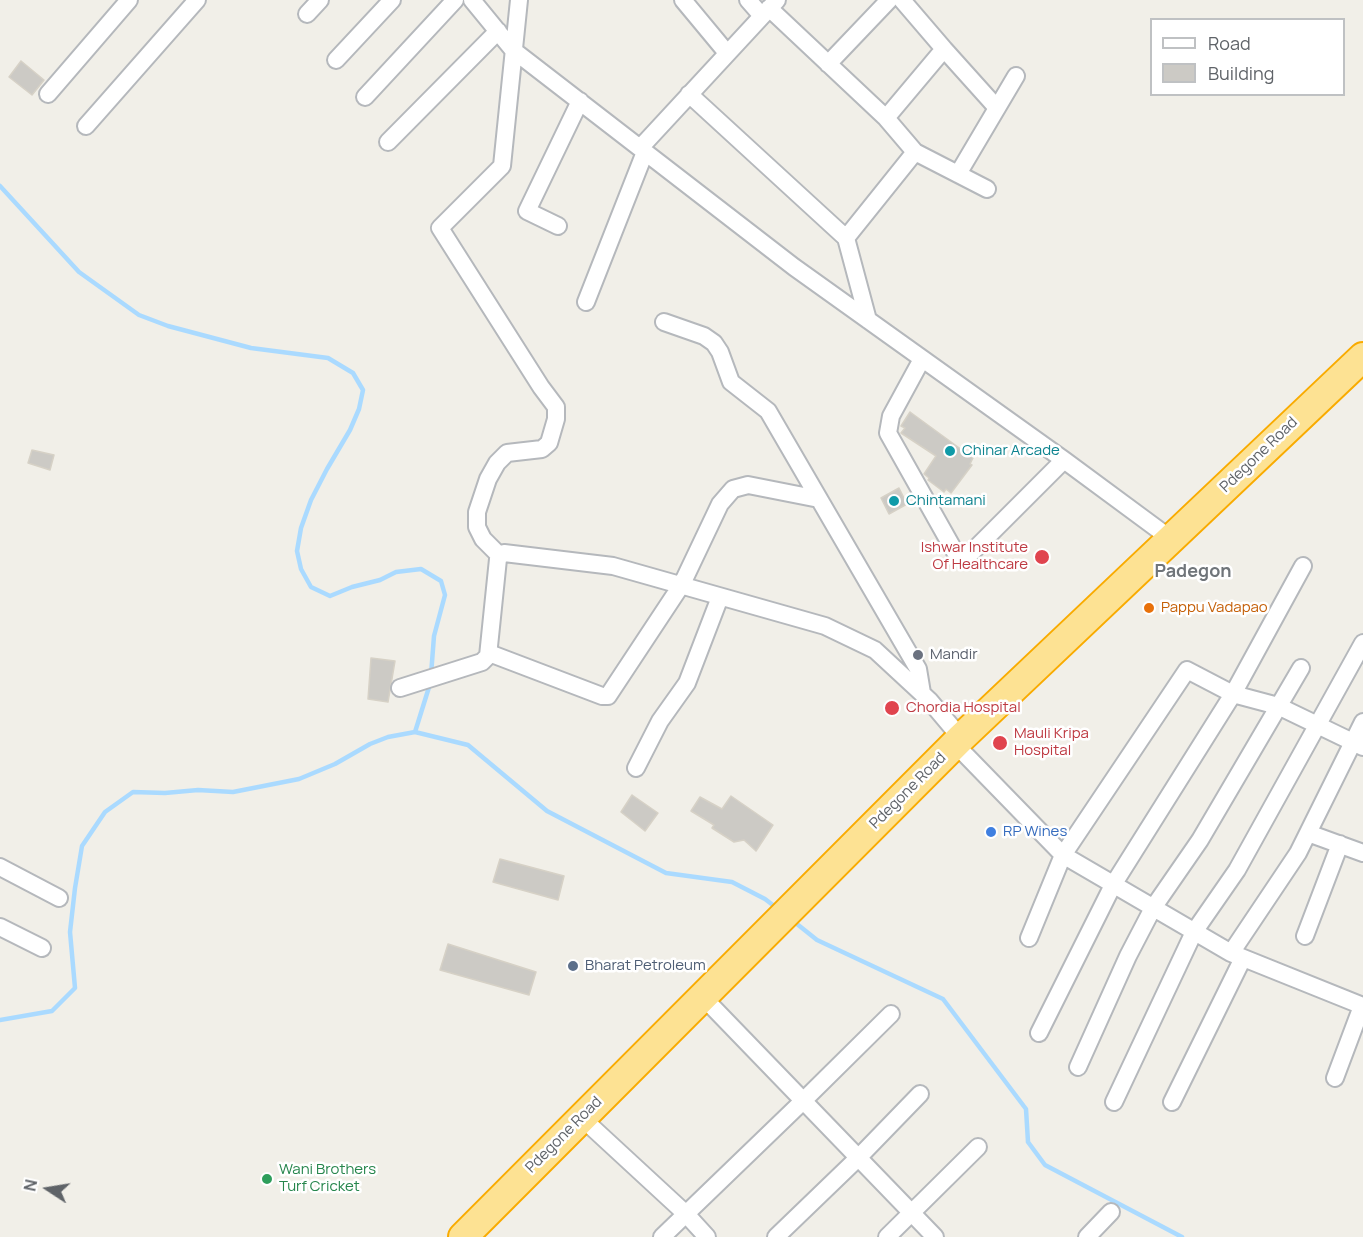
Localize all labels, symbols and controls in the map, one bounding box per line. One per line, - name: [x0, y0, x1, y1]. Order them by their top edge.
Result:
- legend: [1150, 18, 1345, 96]
- text: Road: [1208, 31, 1251, 55]
- text: Building: [1208, 61, 1274, 85]
- street label: Pdegone Road: [1217, 414, 1301, 496]
- place label: Chinar Arcade: [962, 442, 1060, 460]
- marker: Chinar Arcade: [943, 444, 957, 458]
- place label: Chintamani: [906, 492, 986, 510]
- marker: Chintamani: [887, 494, 901, 508]
- place label: Ishwar Institute Of Healthcare: [921, 539, 1028, 574]
- marker: Ishwar Institute Of Healthcare: [1033, 548, 1051, 566]
- district label: Padegon: [1154, 561, 1232, 583]
- place label: Pappu Vadapao: [1161, 599, 1268, 617]
- marker: Pappu Vadapao: [1142, 601, 1156, 615]
- place label: Mandir: [930, 646, 978, 664]
- marker: Mandir: [911, 648, 925, 662]
- marker: Chordia Hospital: [883, 699, 901, 717]
- place label: Chordia Hospital: [906, 699, 1021, 717]
- place label: Mauli Kripa Hospital: [1014, 725, 1089, 760]
- marker: Mauli Kripa Hospital: [991, 734, 1009, 752]
- street label: Pdegone Road: [866, 749, 950, 833]
- place label: RP Wines: [1003, 823, 1067, 841]
- marker: RP Wines: [984, 825, 998, 839]
- place label: Bharat Petroleum: [585, 957, 706, 975]
- marker: Bharat Petroleum: [566, 959, 580, 973]
- street label: Pdegone Road: [522, 1093, 606, 1177]
- north arrow: [18, 1159, 78, 1219]
- place label: Wani Brothers Turf Cricket: [279, 1161, 376, 1196]
- marker: Wani Brothers Turf Cricket: [260, 1172, 274, 1186]
- text: N: [18, 1177, 42, 1193]

